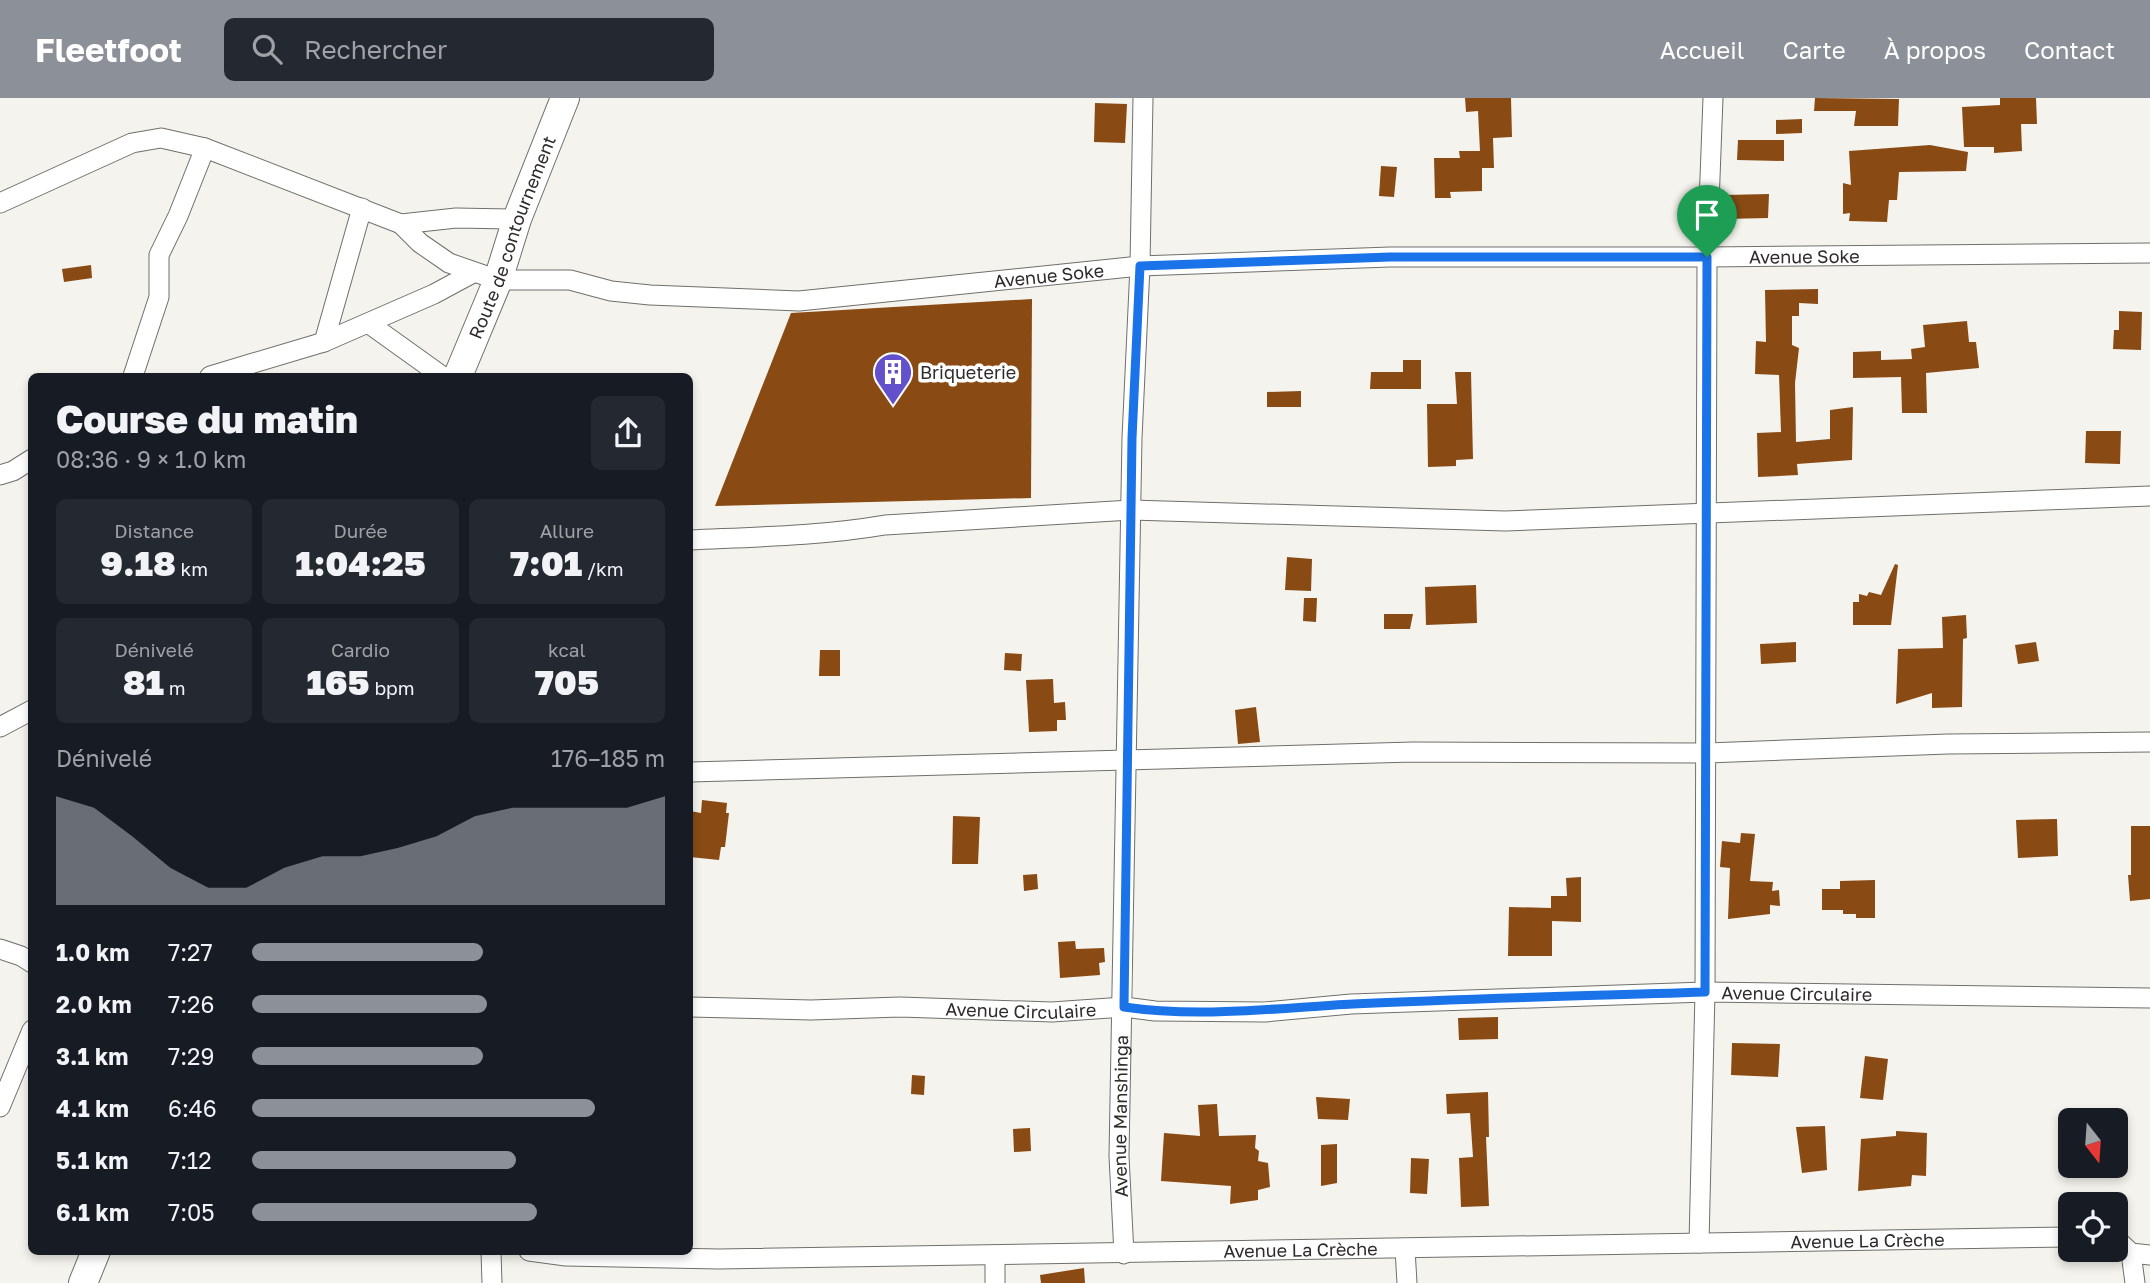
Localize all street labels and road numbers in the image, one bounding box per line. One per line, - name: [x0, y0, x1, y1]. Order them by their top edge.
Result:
- street label: Route de contournement: [464, 132, 560, 342]
- street label: Avenue Soke: [1749, 245, 1860, 268]
- street label: Avenue Soke: [993, 259, 1105, 292]
- street label: Avenue Circulaire: [1721, 981, 1872, 1005]
- street label: Avenue Circulaire: [945, 998, 1097, 1023]
- street label: Avenue Manshinga: [1108, 1035, 1132, 1198]
- street label: Avenue La Crèche: [1790, 1228, 1945, 1253]
- street label: Avenue La Crèche: [1223, 1237, 1378, 1262]

